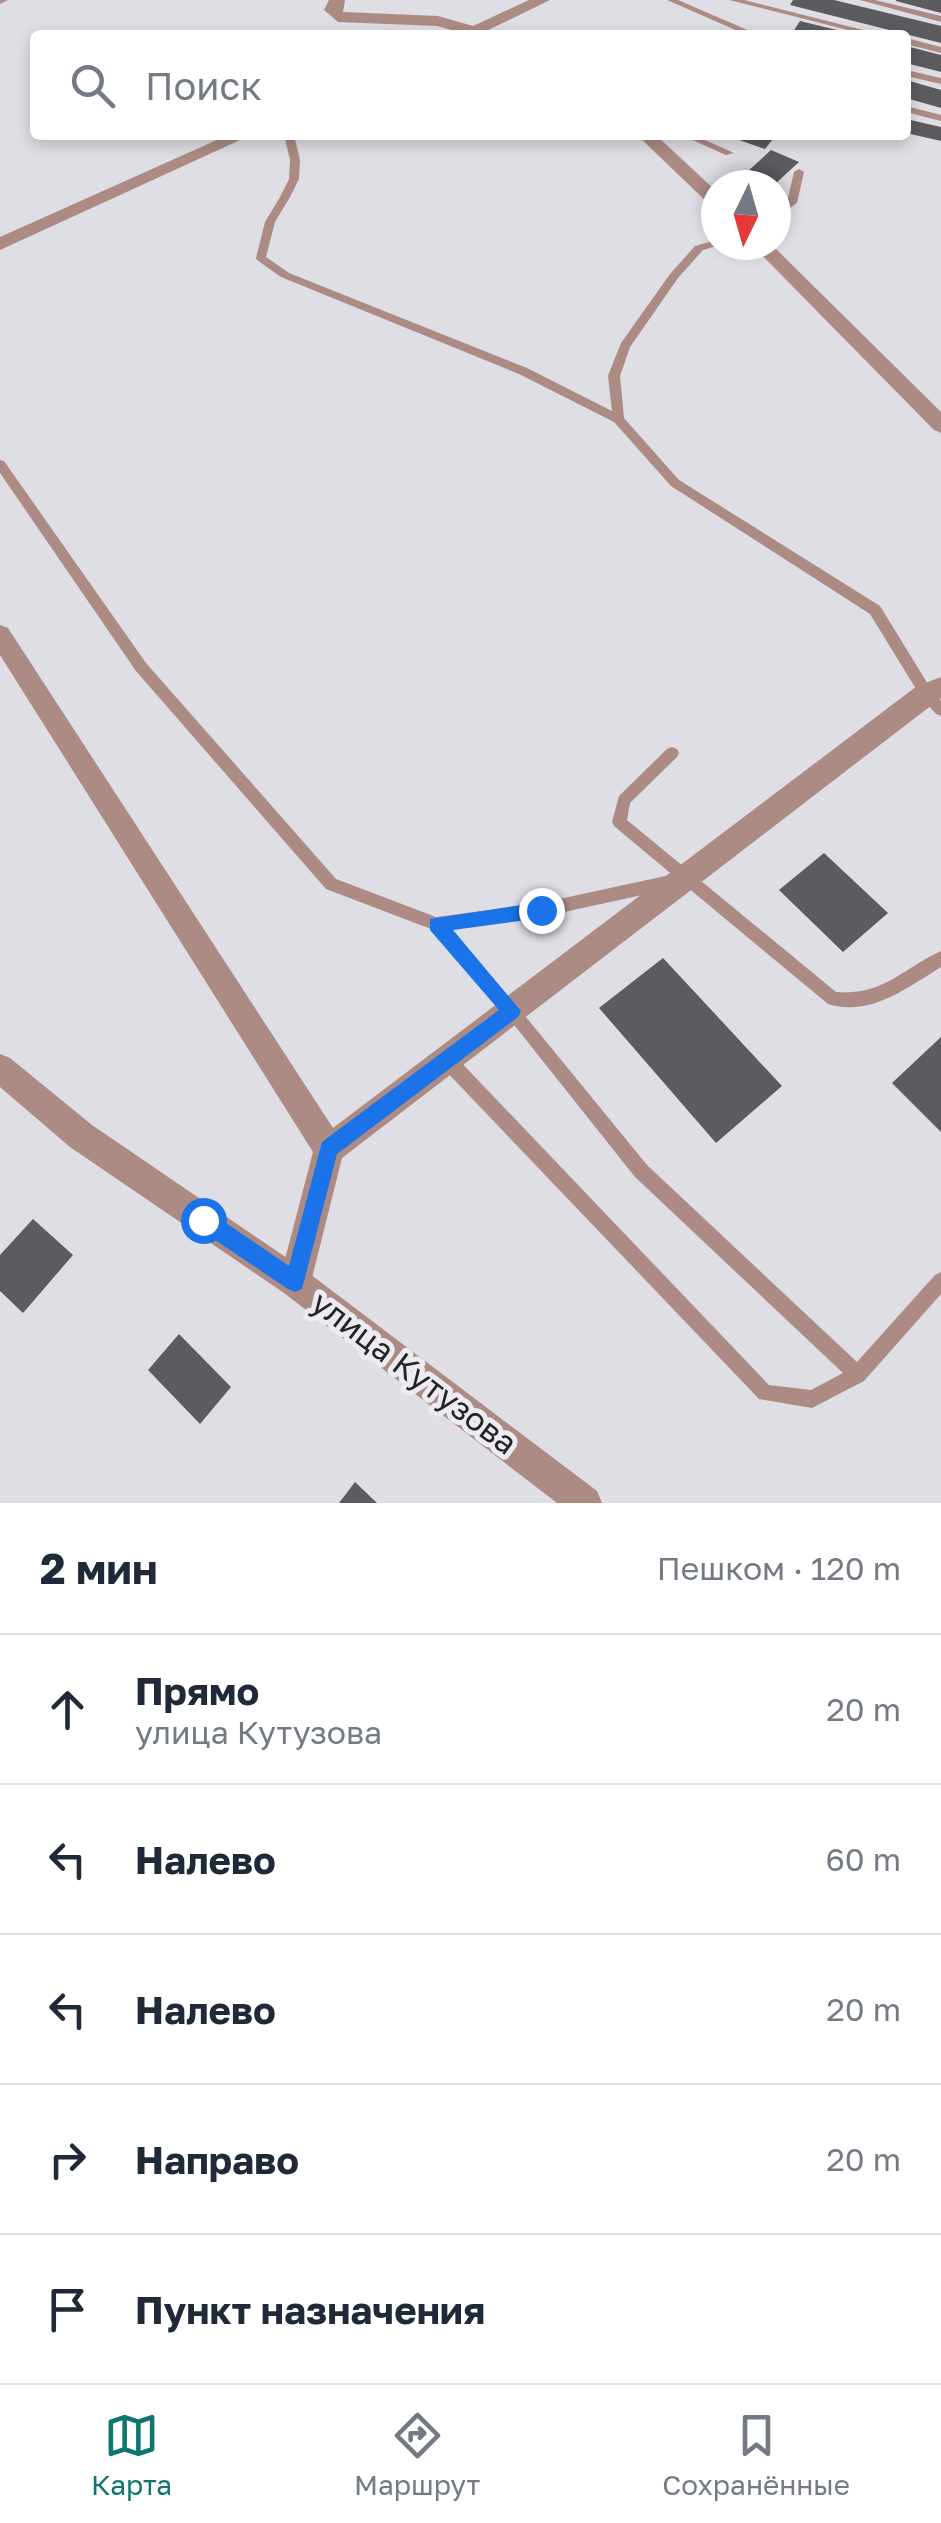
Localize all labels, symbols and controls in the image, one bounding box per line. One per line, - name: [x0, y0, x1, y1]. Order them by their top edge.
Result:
- search box: [30, 30, 911, 140]
- icon: search: [65, 58, 120, 113]
- text: Поиск: [145, 63, 262, 108]
- north arrow: [701, 170, 791, 260]
- route end: [519, 888, 565, 934]
- route start: [181, 1198, 227, 1244]
- street label: улица Кутузова: [304, 1283, 525, 1462]
- text: 2 мин: [40, 1543, 158, 1593]
- text: Пешком · 120 m: [657, 1549, 901, 1587]
- text: Прямо: [135, 1668, 259, 1713]
- icon: ahead: [40, 1682, 95, 1737]
- text: 20 m: [826, 1690, 901, 1728]
- text: улица Кутузова: [135, 1713, 382, 1751]
- icon: left: [40, 1832, 95, 1887]
- text: Налево: [135, 1837, 276, 1882]
- text: 60 m: [825, 1840, 901, 1878]
- icon: left: [40, 1982, 95, 2037]
- text: Налево: [135, 1987, 276, 2032]
- text: 20 m: [826, 1990, 901, 2028]
- icon: right: [40, 2132, 95, 2187]
- text: Направо: [135, 2137, 299, 2182]
- text: 20 m: [826, 2140, 901, 2178]
- icon: arrive: [40, 2282, 95, 2337]
- text: Пункт назначения: [135, 2287, 485, 2332]
- tab: Карта: [91, 2408, 172, 2501]
- tab: Маршрут: [354, 2408, 480, 2501]
- tab: Сохранённые: [662, 2408, 850, 2501]

